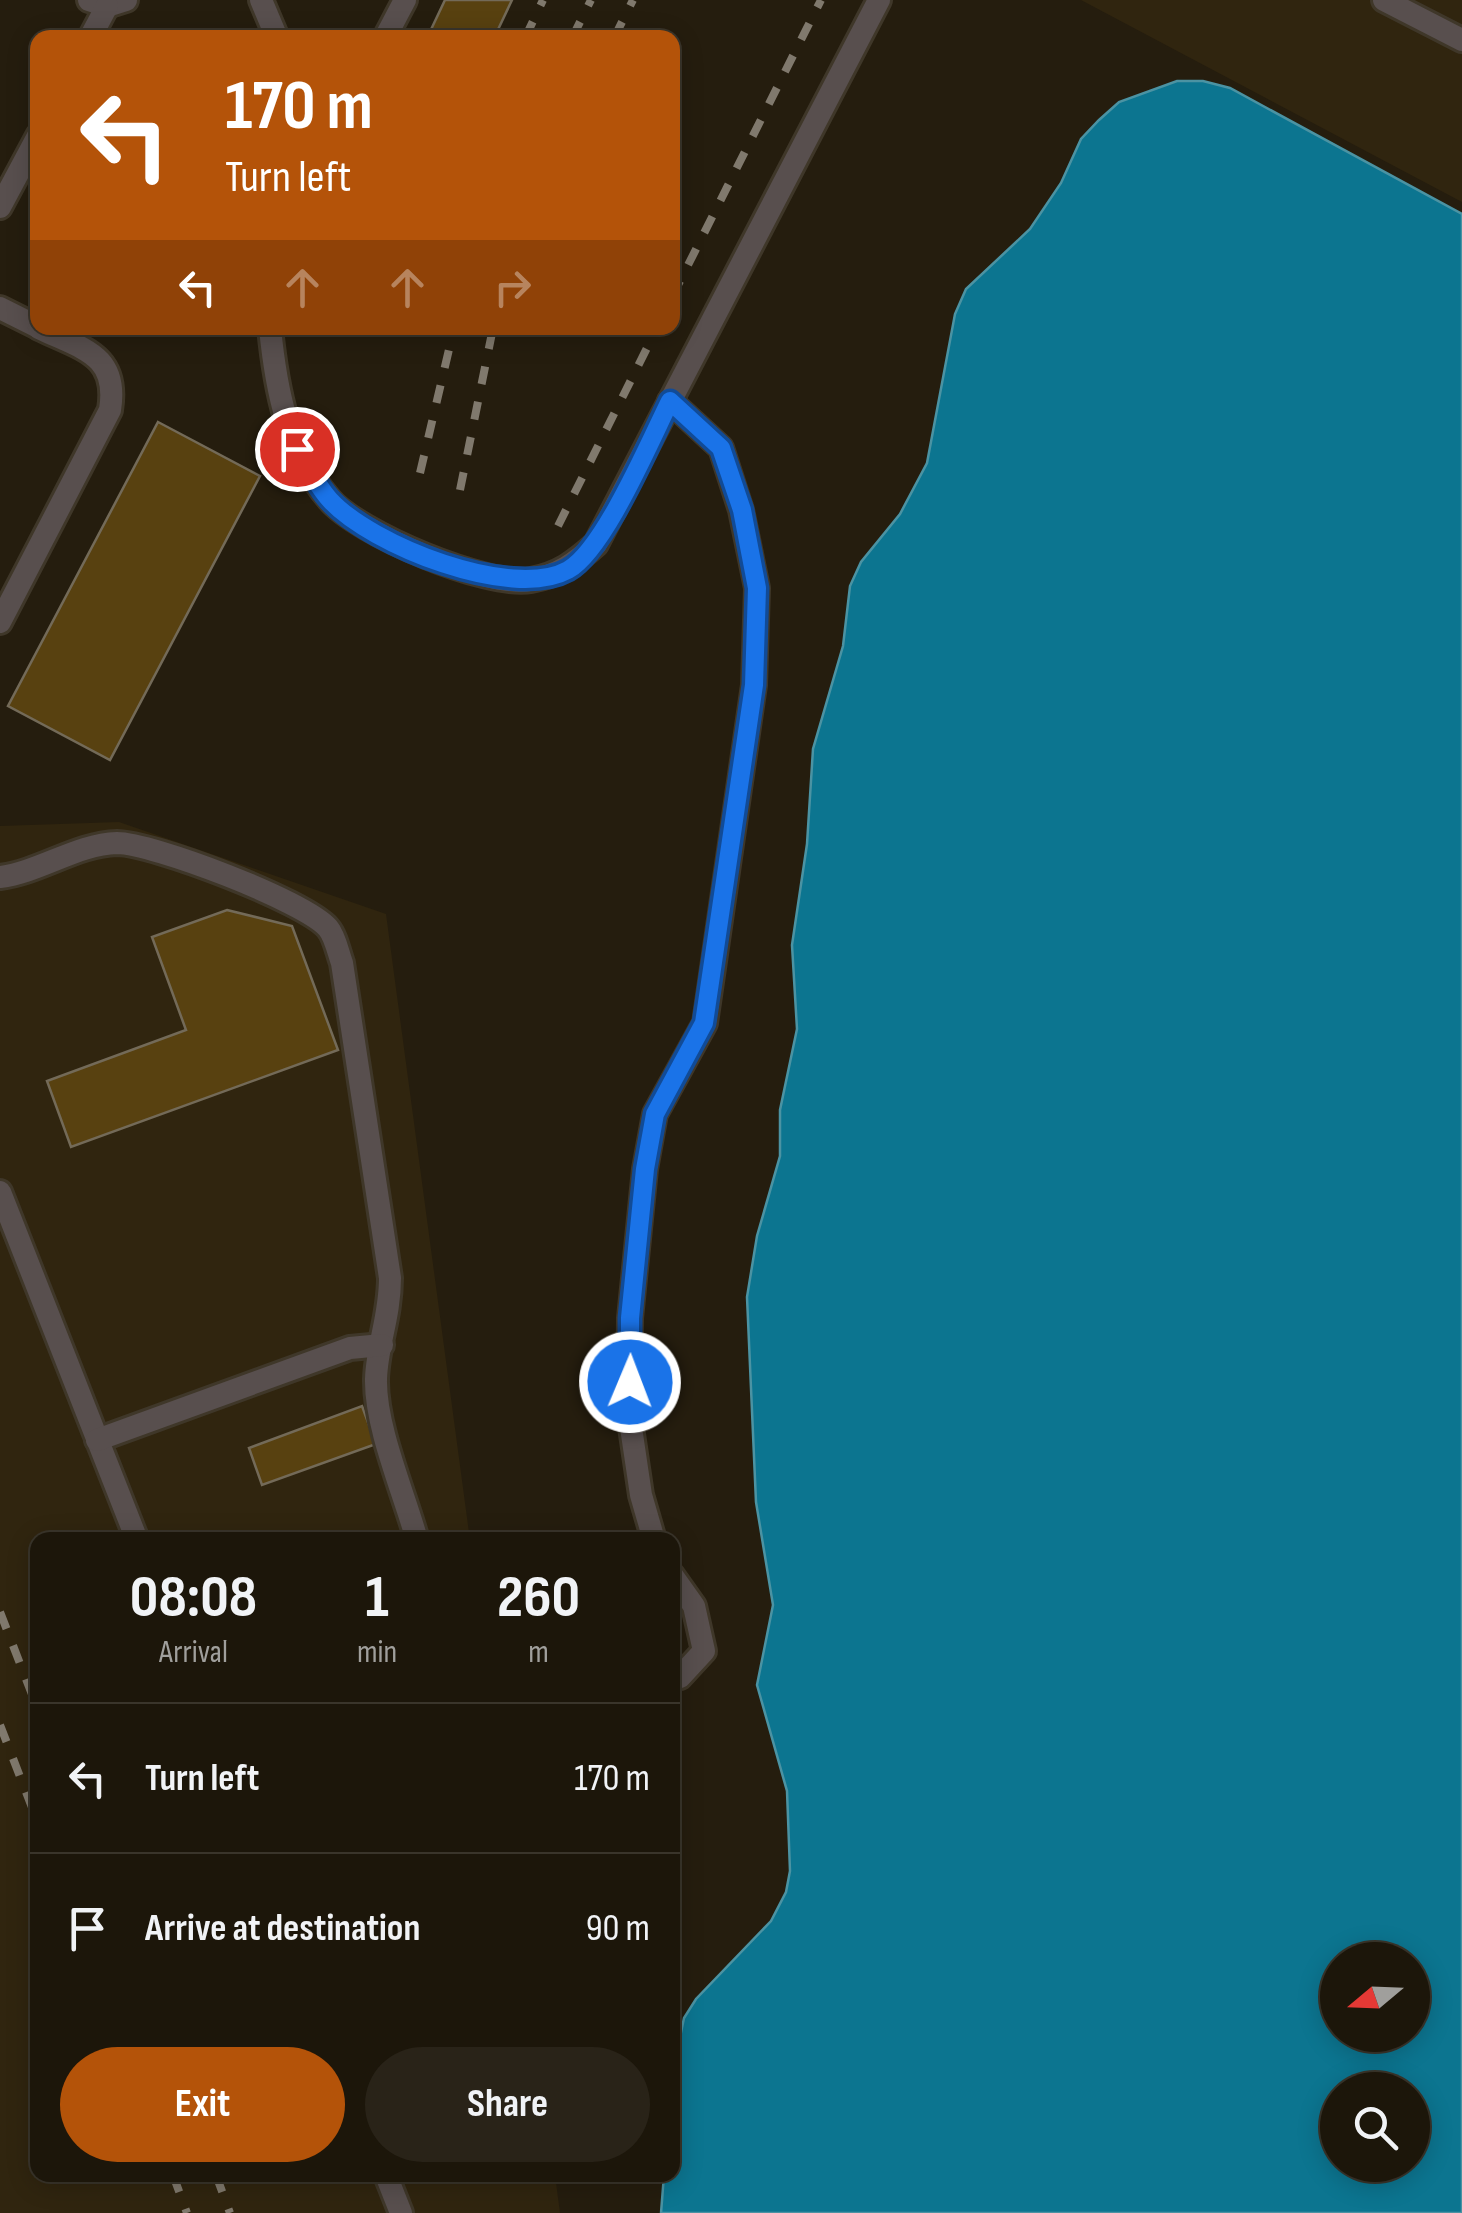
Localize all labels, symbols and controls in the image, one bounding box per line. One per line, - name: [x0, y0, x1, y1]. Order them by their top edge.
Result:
- text: 170 m: [225, 65, 373, 149]
- icon: left: [60, 70, 190, 200]
- text: Turn left: [225, 150, 351, 205]
- icon: left: [170, 260, 225, 315]
- icon: ahead: [275, 260, 330, 315]
- icon: ahead: [380, 260, 435, 315]
- icon: right: [485, 260, 540, 315]
- pin: [255, 407, 340, 492]
- icon: arrive: [270, 422, 325, 477]
- position arrow: [578, 1330, 682, 1434]
- text: 08:08: [130, 1562, 257, 1634]
- text: 1: [365, 1562, 389, 1634]
- text: 260: [497, 1562, 580, 1634]
- text: Arrival: [159, 1633, 228, 1672]
- text: min: [357, 1633, 397, 1672]
- text: m: [528, 1633, 549, 1672]
- icon: left: [60, 1751, 115, 1806]
- text: Turn left: [145, 1756, 259, 1801]
- text: 170 m: [574, 1756, 650, 1801]
- icon: arrive: [60, 1901, 115, 1956]
- text: Arrive at destination: [145, 1906, 420, 1951]
- text: 90 m: [586, 1906, 650, 1951]
- north arrow: [1320, 1942, 1430, 2052]
- map controls: [1320, 1942, 1430, 2182]
- button: Exit: [60, 2047, 345, 2162]
- button: Share: [365, 2047, 650, 2162]
- button: search: [1320, 2072, 1430, 2182]

